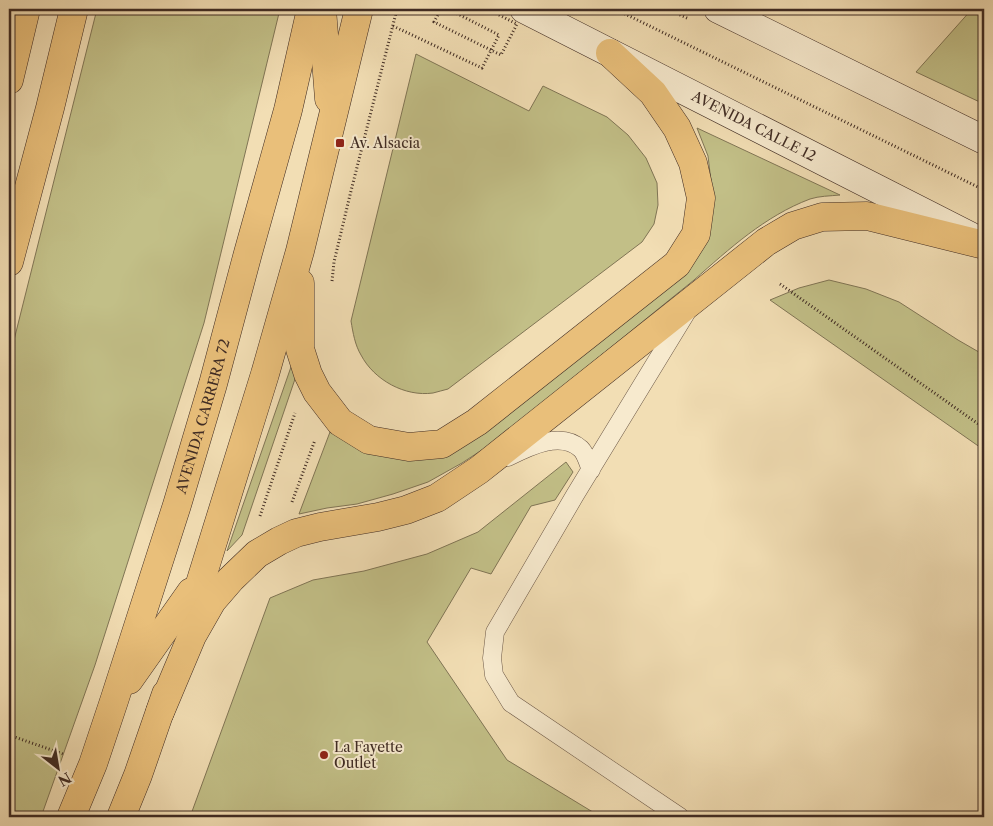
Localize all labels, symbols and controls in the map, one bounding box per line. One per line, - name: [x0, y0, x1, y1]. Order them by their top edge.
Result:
- street label: AVENIDA CALLE 12: [688, 86, 819, 165]
- place label: Av. Alsacia: [349, 134, 421, 152]
- marker: Av. Alsacia: [334, 137, 346, 149]
- street label: AVENIDA CARRERA 72: [172, 337, 234, 497]
- place label: La Fayette Outlet: [334, 738, 403, 772]
- north arrow: [32, 744, 82, 794]
- marker: La Fayette Outlet: [318, 749, 330, 761]
- text: N: [55, 768, 75, 790]

